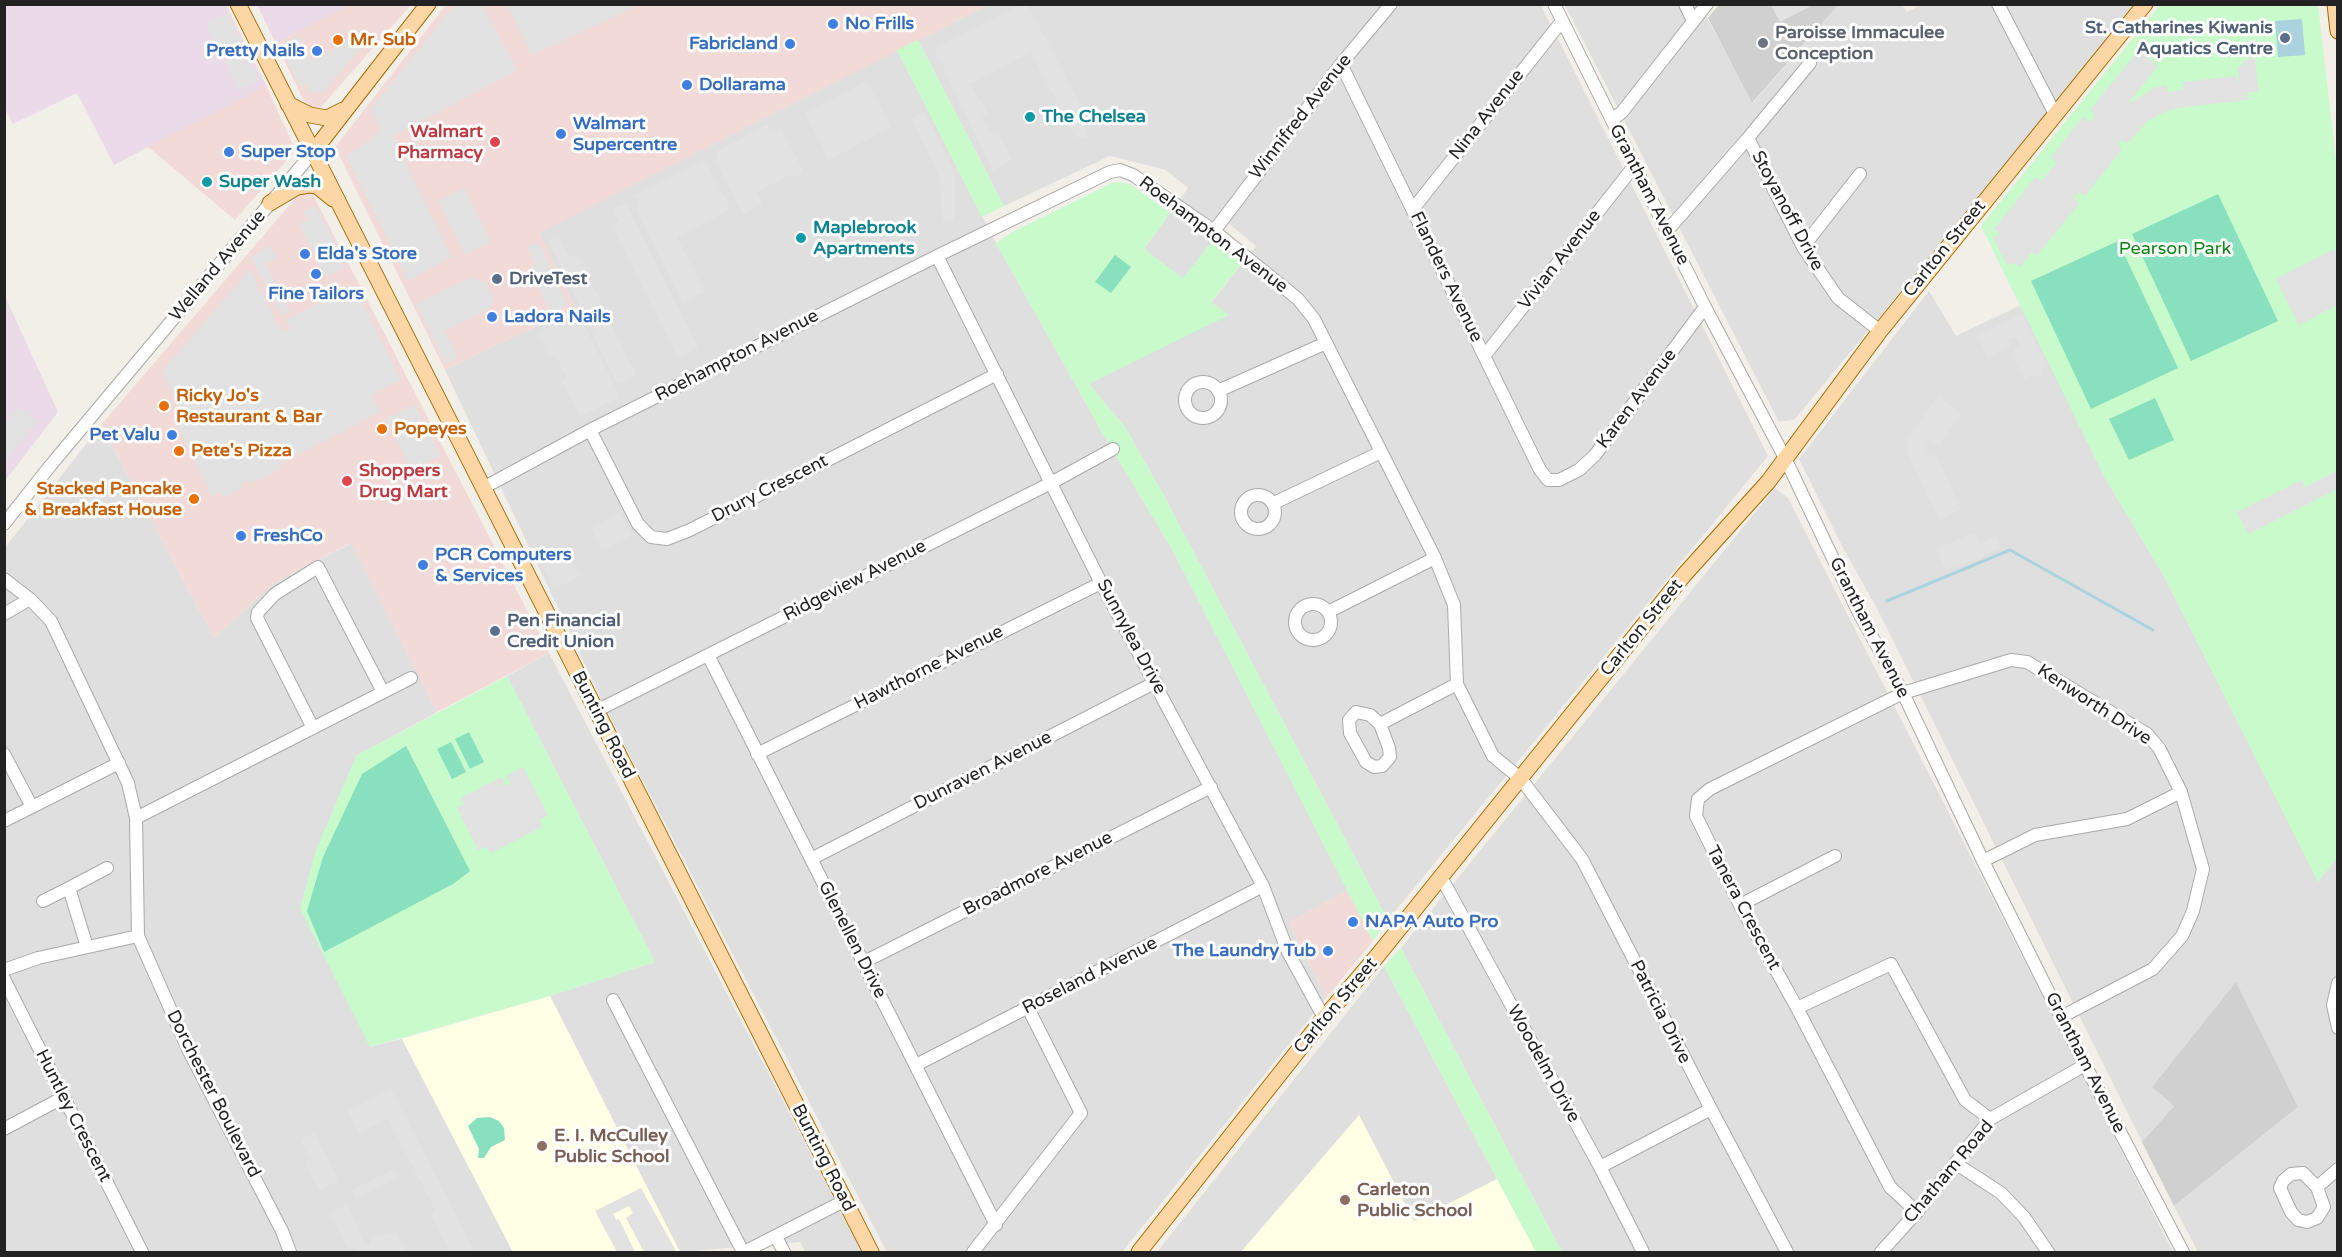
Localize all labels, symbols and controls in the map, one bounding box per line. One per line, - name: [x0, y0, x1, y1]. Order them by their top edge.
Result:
- place label: No Frills: [845, 13, 914, 35]
- marker: No Frills: [826, 17, 840, 31]
- place label: St. Catharines Kiwanis Aquatics Centre: [2085, 17, 2273, 60]
- place label: Paroisse Immaculee Conception: [1775, 22, 1944, 64]
- place label: Mr. Sub: [350, 29, 416, 51]
- marker: St. Catharines Kiwanis Aquatics Centre: [2278, 31, 2292, 45]
- marker: Mr. Sub: [331, 33, 345, 47]
- place label: Fabricland: [689, 33, 778, 55]
- marker: Paroisse Immaculee Conception: [1756, 36, 1770, 50]
- marker: Fabricland: [783, 37, 797, 51]
- place label: Pretty Nails: [206, 40, 305, 62]
- marker: Pretty Nails: [310, 44, 324, 58]
- street label: Winnifred Avenue: [1245, 50, 1357, 184]
- street label: Nina Avenue: [1445, 65, 1529, 165]
- place label: Dollarama: [699, 74, 786, 96]
- marker: Dollarama: [680, 78, 694, 92]
- place label: The Chelsea: [1042, 106, 1146, 128]
- marker: The Chelsea: [1023, 110, 1037, 124]
- place label: Walmart Supercentre: [573, 113, 677, 156]
- place label: Walmart Pharmacy: [397, 121, 483, 164]
- street label: Grantham Avenue: [1604, 121, 1694, 269]
- marker: Walmart Supercentre: [554, 127, 568, 141]
- marker: Walmart Pharmacy: [488, 135, 502, 149]
- place label: Super Stop: [241, 141, 336, 163]
- marker: Super Stop: [222, 145, 236, 159]
- street label: Stoyanoff Drive: [1746, 147, 1828, 275]
- place label: Super Wash: [219, 171, 321, 193]
- street label: Roehampton Avenue: [1134, 172, 1292, 298]
- marker: Super Wash: [200, 175, 214, 189]
- street label: Carlton Street: [1899, 196, 1991, 302]
- street label: Welland Avenue: [165, 206, 271, 326]
- street label: Vivian Avenue: [1514, 206, 1606, 314]
- street label: Flanders Avenue: [1405, 208, 1487, 346]
- place label: Maplebrook Apartments: [813, 217, 916, 260]
- marker: Maplebrook Apartments: [794, 231, 808, 245]
- park label: Pearson Park: [2119, 238, 2231, 260]
- place label: Elda's Store: [317, 243, 417, 265]
- marker: Elda's Store: [298, 247, 312, 261]
- marker: Fine Tailors: [309, 267, 323, 281]
- place label: DriveTest: [509, 268, 587, 290]
- marker: DriveTest: [490, 272, 504, 286]
- place label: Fine Tailors: [268, 283, 364, 305]
- street label: Roehampton Avenue: [652, 305, 822, 407]
- place label: Ladora Nails: [504, 306, 611, 328]
- marker: Ladora Nails: [485, 310, 499, 324]
- street label: Karen Avenue: [1593, 345, 1681, 453]
- place label: Ricky Jo's Restaurant & Bar: [176, 385, 322, 428]
- marker: Ricky Jo's Restaurant & Bar: [157, 399, 171, 413]
- place label: Popeyes: [394, 418, 467, 440]
- marker: Popeyes: [375, 422, 389, 436]
- place label: Pet Valu: [89, 424, 160, 446]
- marker: Pet Valu: [165, 428, 179, 442]
- place label: Pete's Pizza: [191, 440, 292, 462]
- marker: Pete's Pizza: [172, 444, 186, 458]
- street label: Drury Crescent: [708, 450, 832, 528]
- place label: Shoppers Drug Mart: [359, 460, 448, 502]
- marker: Shoppers Drug Mart: [340, 474, 354, 488]
- place label: Stacked Pancake & Breakfast House: [24, 478, 182, 520]
- marker: Stacked Pancake & Breakfast House: [187, 492, 201, 506]
- place label: FreshCo: [253, 525, 323, 547]
- marker: FreshCo: [234, 529, 248, 543]
- street label: Ridgeview Avenue: [780, 536, 930, 626]
- place label: PCR Computers & Services: [435, 544, 572, 586]
- street label: Grantham Avenue: [1824, 554, 1914, 702]
- marker: PCR Computers & Services: [416, 558, 430, 572]
- street label: Carlton Street: [1596, 575, 1688, 681]
- street label: Sunnylea Drive: [1092, 576, 1170, 698]
- place label: Pen Financial Credit Union: [507, 610, 621, 652]
- street label: Hawthorne Avenue: [851, 621, 1007, 715]
- marker: Pen Financial Credit Union: [488, 624, 502, 638]
- street label: Kenworth Drive: [2033, 660, 2155, 750]
- street label: Bunting Road: [567, 668, 639, 782]
- street label: Dunraven Avenue: [910, 727, 1056, 815]
- street label: Broadmore Avenue: [960, 827, 1116, 921]
- street label: Tanera Crescent: [1701, 842, 1785, 974]
- street label: Glenellen Drive: [813, 878, 891, 1002]
- place label: NAPA Auto Pro: [1365, 911, 1498, 933]
- marker: NAPA Auto Pro: [1346, 915, 1360, 929]
- street label: Roseland Avenue: [1019, 933, 1161, 1019]
- place label: The Laundry Tub: [1172, 940, 1316, 962]
- marker: The Laundry Tub: [1321, 944, 1335, 958]
- street label: Carlton Street: [1290, 954, 1382, 1058]
- street label: Patricia Drive: [1625, 957, 1695, 1067]
- street label: Grantham Avenue: [2040, 989, 2130, 1137]
- street label: Woodelm Drive: [1502, 1002, 1584, 1126]
- street label: Dorchester Boulevard: [161, 1007, 265, 1181]
- street label: Huntley Crescent: [30, 1046, 116, 1186]
- street label: Bunting Road: [787, 1101, 859, 1215]
- street label: Chatham Road: [1900, 1116, 1998, 1228]
- place label: E. I. McCulley Public School: [554, 1125, 670, 1168]
- marker: E. I. McCulley Public School: [535, 1139, 549, 1153]
- place label: Carleton Public School: [1357, 1179, 1473, 1222]
- marker: Carleton Public School: [1338, 1193, 1352, 1207]

